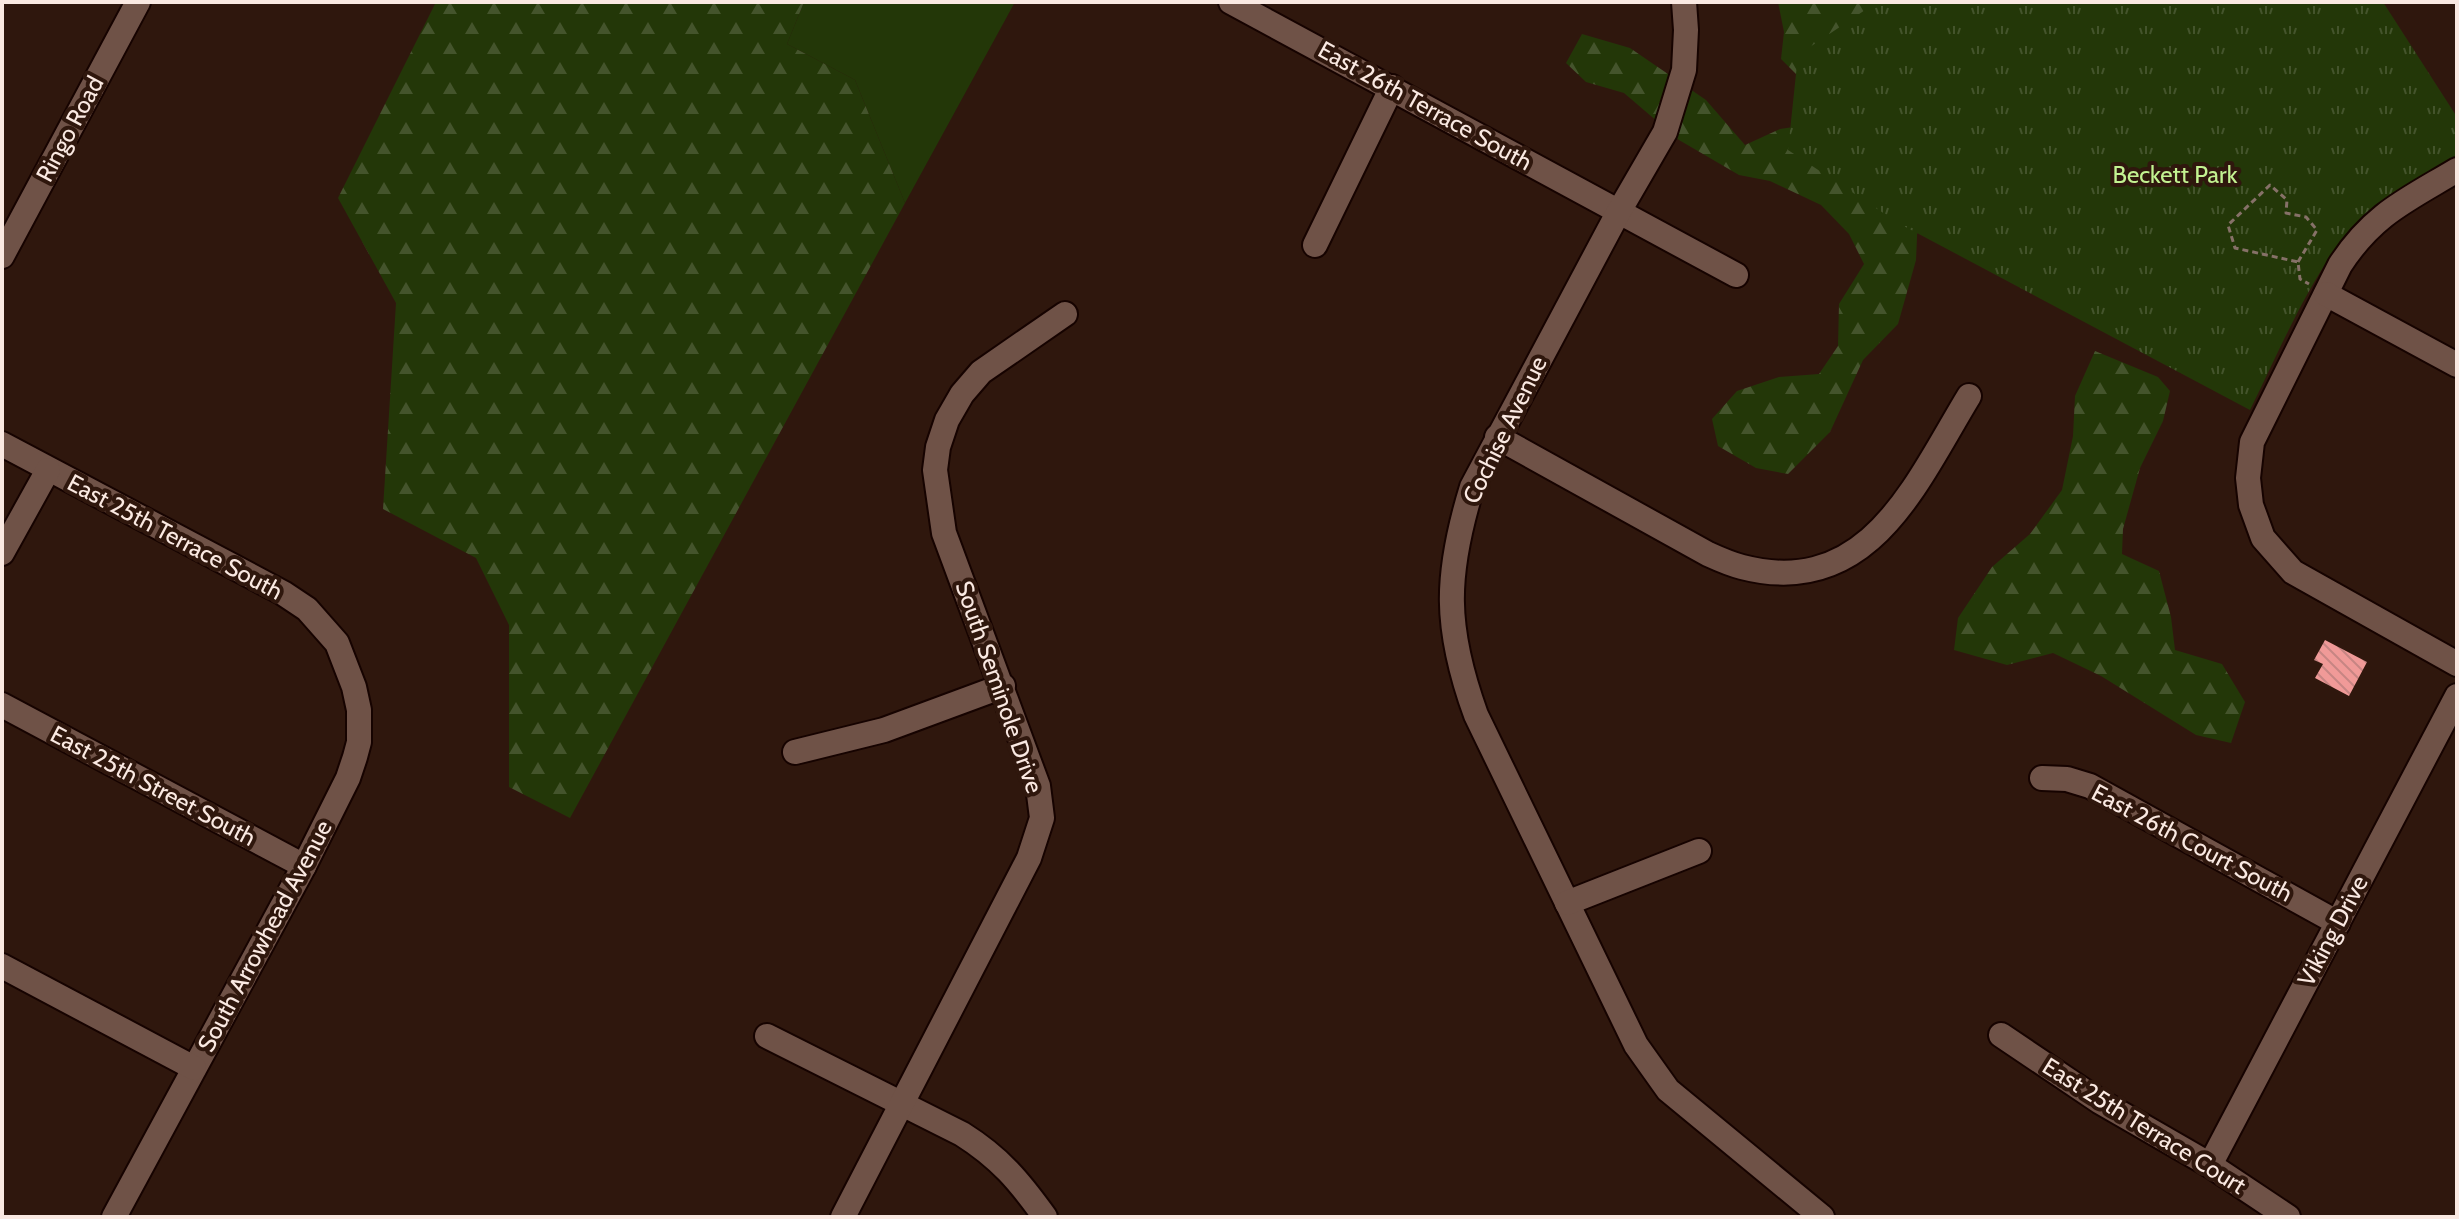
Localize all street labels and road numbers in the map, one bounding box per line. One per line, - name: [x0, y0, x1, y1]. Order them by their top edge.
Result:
- street label: East 26th Terrace South: [1313, 35, 1537, 176]
- street label: Ringo Road: [30, 71, 109, 187]
- street label: Cochise Avenue: [1456, 351, 1553, 508]
- street label: East 25th Terrace South: [63, 468, 288, 606]
- street label: South Seminole Drive: [950, 577, 1049, 797]
- street label: East 25th Street South: [46, 719, 261, 852]
- street label: East 26th Court South: [2087, 777, 2298, 908]
- street label: South Arrowhead Avenue: [191, 815, 338, 1057]
- street label: Viking Drive: [2291, 870, 2374, 991]
- street label: East 25th Terrace Court: [2037, 1051, 2251, 1200]

